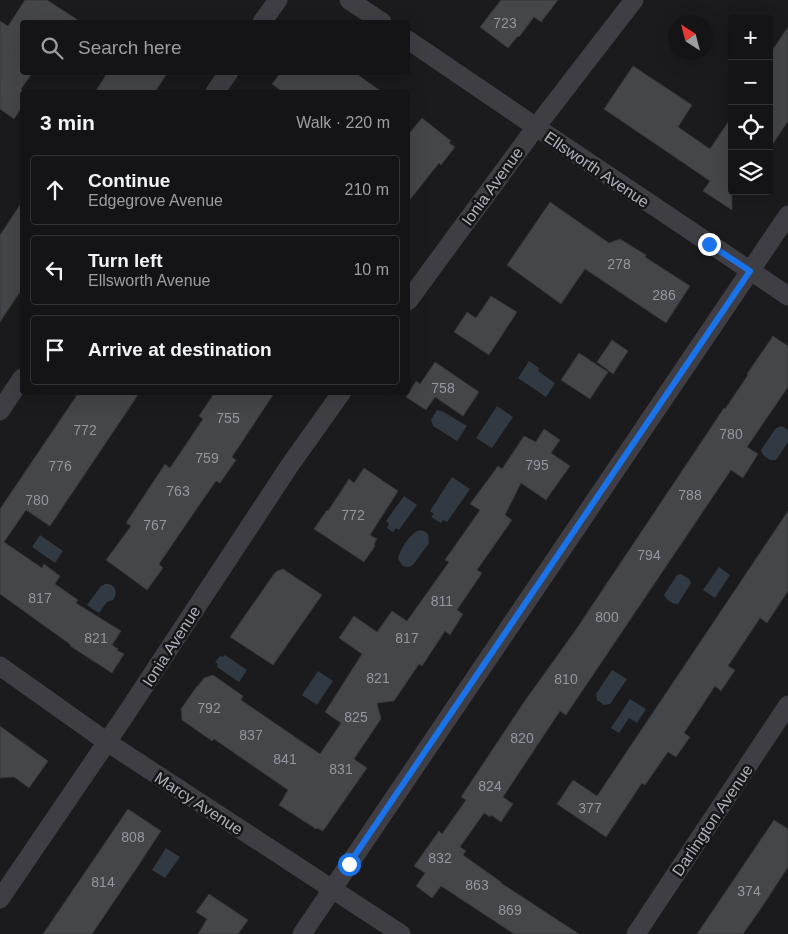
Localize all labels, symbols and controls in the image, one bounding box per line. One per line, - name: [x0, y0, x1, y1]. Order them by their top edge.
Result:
- house number: 723: [493, 15, 517, 31]
- north arrow: [668, 15, 713, 60]
- map controls: [728, 15, 773, 195]
- button: +: [728, 15, 773, 60]
- search box: [20, 20, 410, 75]
- icon: search: [38, 34, 66, 62]
- text: Search here: [78, 37, 182, 58]
- button: −: [728, 60, 773, 105]
- button: locate: [728, 105, 773, 150]
- text: 3 min: [40, 111, 95, 134]
- text: Walk · 220 m: [296, 114, 390, 131]
- street label: Ellsworth Avenue: [541, 128, 652, 211]
- street label: Ionia Avenue: [458, 144, 526, 229]
- button: layers: [728, 150, 773, 195]
- text: Continue: [88, 170, 170, 191]
- icon: ahead: [41, 176, 69, 204]
- text: 210 m: [345, 181, 389, 198]
- text: Edgegrove Avenue: [88, 192, 223, 209]
- route end: [698, 233, 721, 256]
- text: Turn left: [88, 250, 163, 271]
- icon: left: [41, 256, 69, 284]
- house number: 278: [607, 256, 631, 272]
- text: 10 m: [353, 261, 389, 278]
- text: Ellsworth Avenue: [88, 272, 210, 289]
- house number: 286: [652, 287, 676, 303]
- icon: arrive: [41, 336, 69, 364]
- text: Arrive at destination: [88, 339, 272, 360]
- house number: 758: [431, 380, 455, 396]
- house number: 755: [216, 410, 240, 426]
- house number: 772: [73, 422, 97, 438]
- house number: 780: [719, 426, 743, 442]
- house number: 759: [195, 450, 219, 466]
- house number: 795: [525, 457, 549, 473]
- house number: 776: [48, 458, 72, 474]
- house number: 763: [166, 483, 190, 499]
- house number: 788: [678, 487, 702, 503]
- house number: 780: [25, 492, 49, 508]
- house number: 772: [341, 507, 365, 523]
- house number: 767: [143, 517, 167, 533]
- house number: 794: [637, 547, 661, 563]
- house number: 817: [28, 590, 52, 606]
- house number: 811: [431, 593, 453, 609]
- street label: Ionia Avenue: [139, 603, 204, 690]
- house number: 800: [595, 609, 619, 625]
- house number: 821: [84, 630, 108, 646]
- house number: 817: [395, 630, 419, 646]
- house number: 821: [366, 670, 390, 686]
- house number: 810: [554, 671, 578, 687]
- house number: 792: [197, 700, 221, 716]
- house number: 825: [344, 709, 368, 725]
- house number: 837: [239, 727, 263, 743]
- house number: 820: [510, 730, 534, 746]
- house number: 841: [273, 751, 297, 767]
- house number: 831: [329, 761, 353, 777]
- street label: Darlington Avenue: [669, 761, 756, 879]
- street label: Marcy Avenue: [152, 769, 246, 838]
- house number: 824: [478, 778, 502, 794]
- house number: 377: [578, 800, 602, 816]
- house number: 808: [121, 829, 145, 845]
- house number: 832: [428, 850, 452, 866]
- route start: [338, 853, 361, 876]
- house number: 814: [91, 874, 115, 890]
- house number: 863: [465, 877, 489, 893]
- house number: 374: [737, 883, 761, 899]
- house number: 869: [498, 902, 522, 918]

